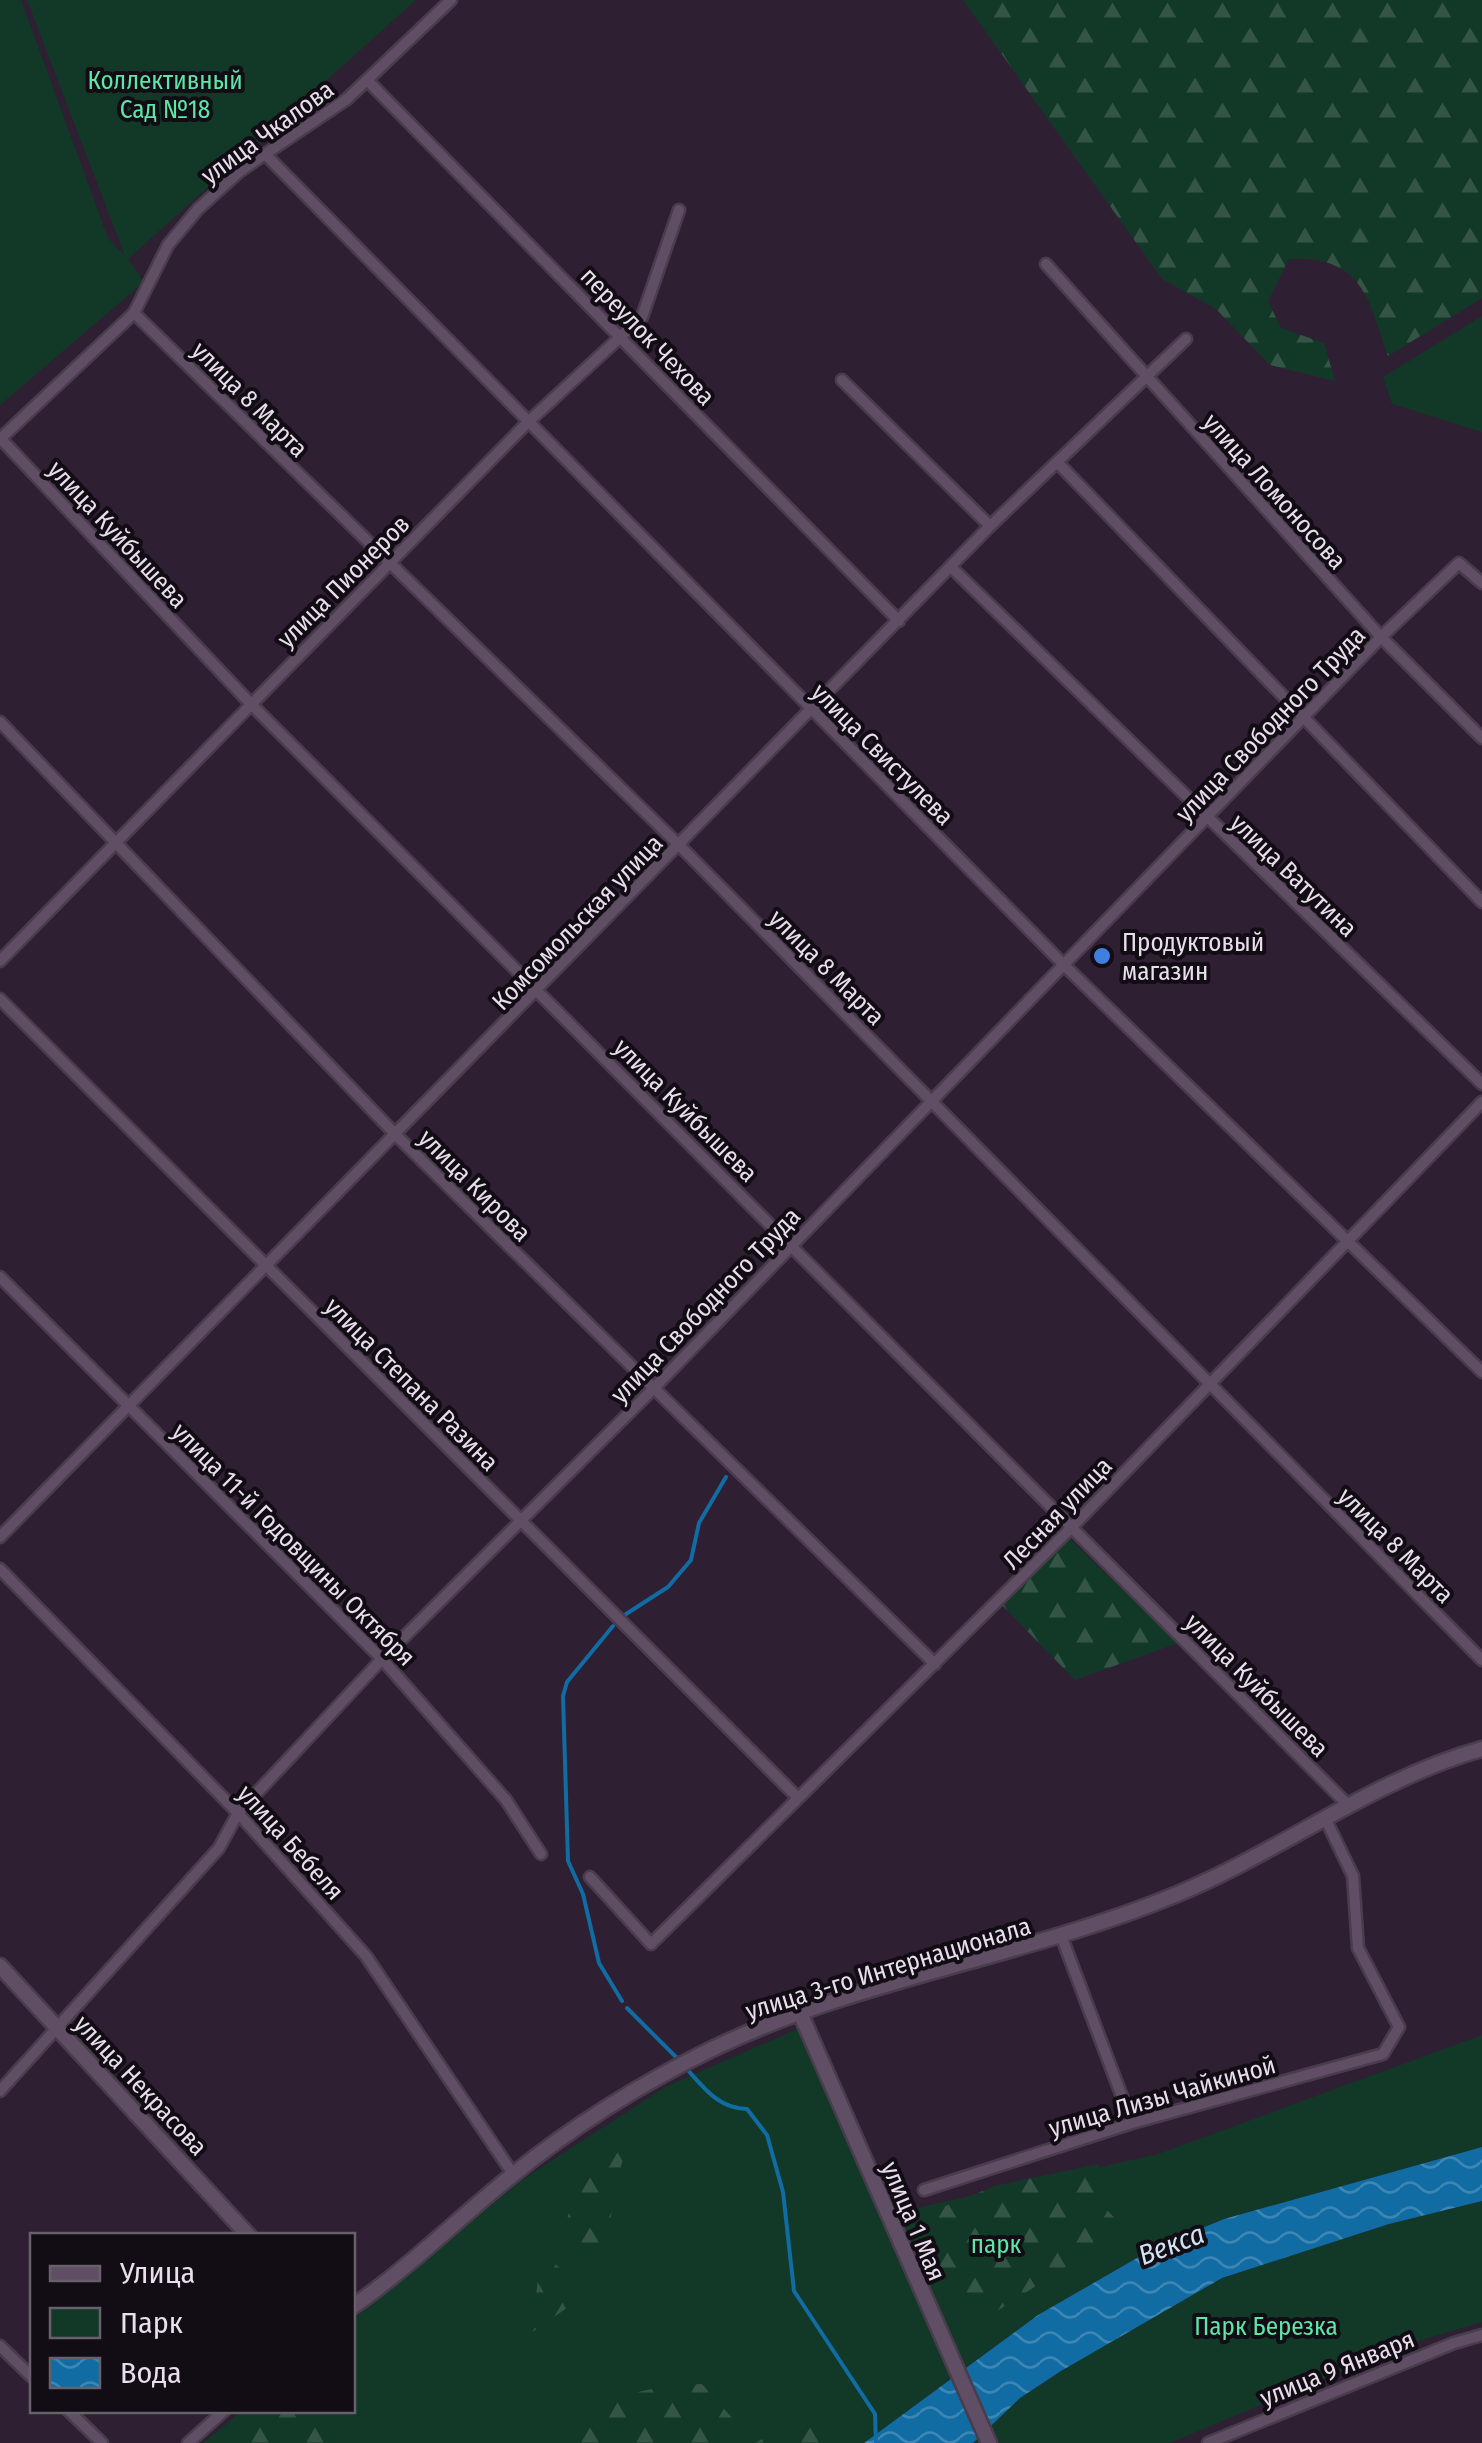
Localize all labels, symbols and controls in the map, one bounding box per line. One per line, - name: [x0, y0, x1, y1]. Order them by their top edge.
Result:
- park label: Коллективный Сад №18: [87, 66, 243, 125]
- street label: улица Чкалова: [196, 75, 340, 191]
- street label: переулок Чехова: [574, 262, 721, 412]
- street label: улица 8 Марта: [185, 336, 313, 464]
- street label: улица Ломоносова: [1196, 408, 1352, 576]
- street label: улица Куйбышева: [41, 455, 193, 615]
- street label: улица Пионеров: [271, 509, 416, 654]
- street label: улица Свободного Труда: [1170, 621, 1372, 829]
- street label: улица Свистулева: [805, 678, 959, 832]
- street label: улица Ватутина: [1224, 808, 1363, 944]
- street label: Комсомольская улица: [486, 829, 669, 1017]
- street label: улица 8 Марта: [762, 904, 890, 1032]
- place label: Продуктовый магазин: [1122, 928, 1264, 987]
- marker: Продуктовый магазин: [1091, 945, 1113, 967]
- street label: улица Куйбышева: [607, 1033, 763, 1189]
- street label: улица Кирова: [412, 1123, 537, 1248]
- street label: улица Свободного Труда: [605, 1202, 807, 1410]
- street label: улица Степана Разина: [318, 1292, 504, 1478]
- street label: улица 11-й Годовщины Октября: [165, 1417, 421, 1673]
- street label: Лесная улица: [997, 1451, 1119, 1576]
- street label: улица 8 Марта: [1331, 1482, 1459, 1610]
- street label: улица Куйбышева: [1178, 1608, 1334, 1764]
- street label: улица Бебеля: [231, 1779, 350, 1906]
- street label: улица 3-го Интернационала: [742, 1911, 1035, 2027]
- street label: улица Некрасова: [68, 2009, 213, 2162]
- street label: улица Лизы Чайкиной: [1045, 2050, 1279, 2144]
- street label: улица 1 Мая: [875, 2157, 952, 2286]
- water label: Векса: [1134, 2217, 1209, 2272]
- park label: парк: [971, 2230, 1022, 2260]
- legend: [30, 2233, 355, 2413]
- text: Улица: [119, 2255, 195, 2291]
- text: Парк: [120, 2305, 183, 2341]
- park label: Парк Березка: [1194, 2312, 1338, 2342]
- street label: улица 9 Января: [1256, 2324, 1419, 2413]
- text: Вода: [120, 2355, 182, 2391]

